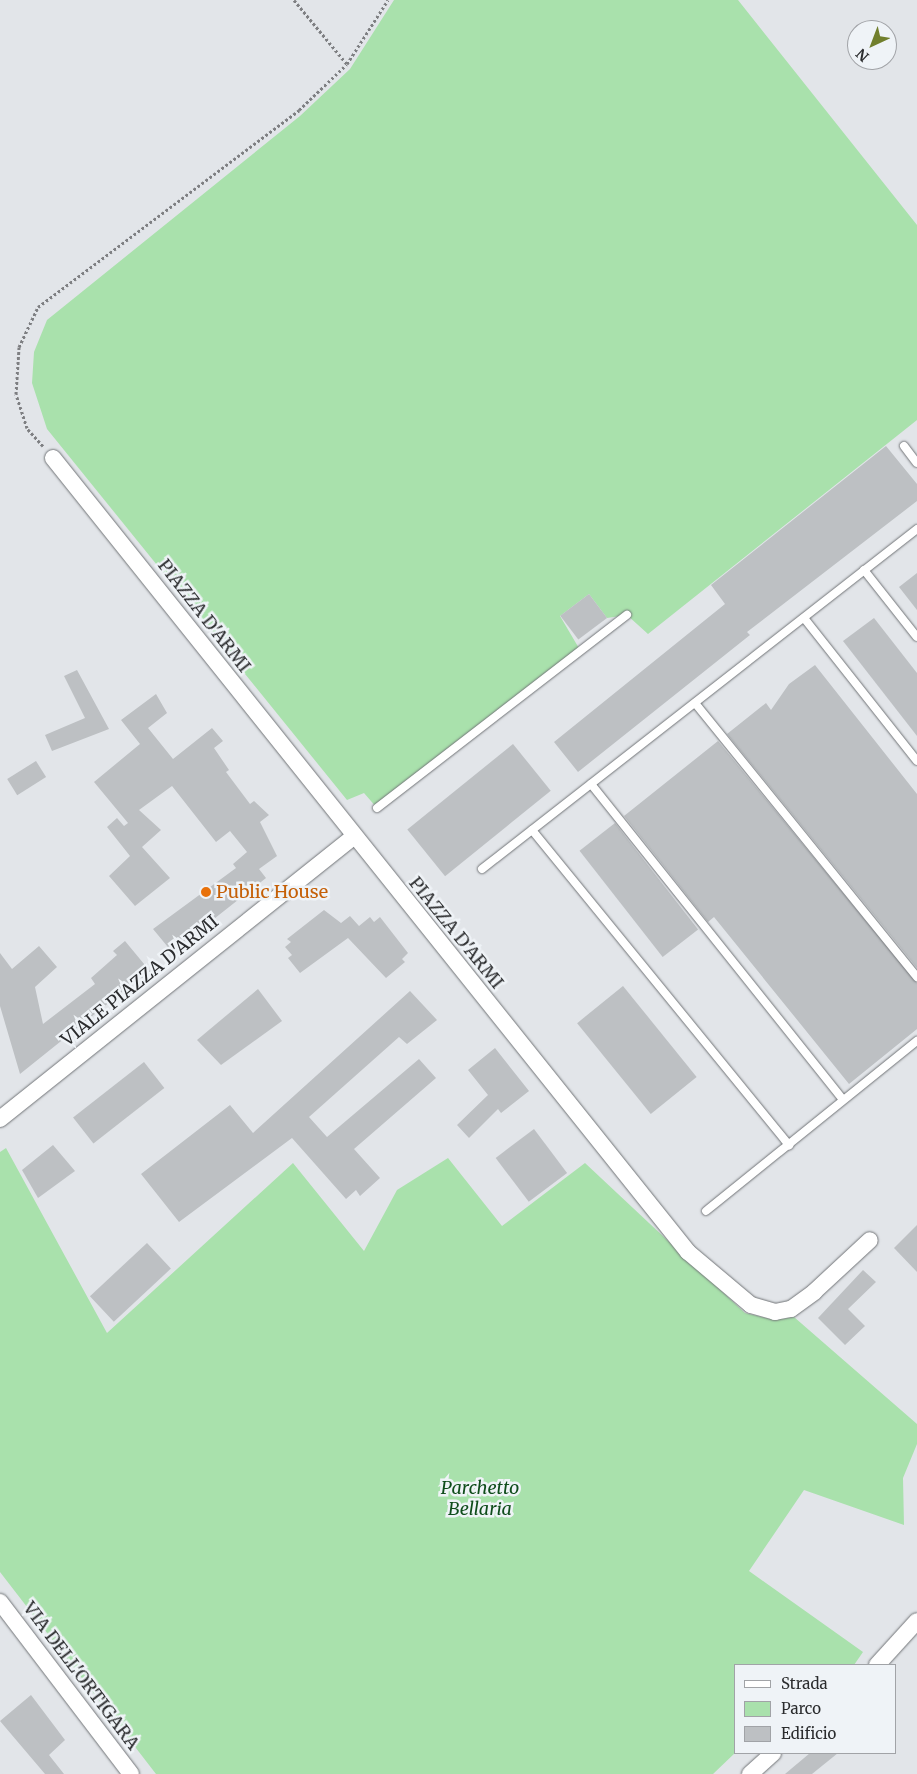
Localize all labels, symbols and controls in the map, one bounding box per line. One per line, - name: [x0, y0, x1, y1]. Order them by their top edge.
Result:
- north arrow: [847, 20, 897, 70]
- text: N: [852, 45, 873, 66]
- street label: PIAZZA D'ARMI: [153, 555, 255, 677]
- street label: PIAZZA D'ARMI: [404, 873, 508, 993]
- place label: Public House: [216, 881, 328, 903]
- marker: Public House: [200, 886, 212, 898]
- street label: VIALE PIAZZA D'ARMI: [57, 911, 223, 1051]
- park label: Parchetto Bellaria: [441, 1478, 519, 1520]
- street label: VIA DELL'ORTIGARA: [18, 1598, 144, 1754]
- legend: [734, 1664, 897, 1754]
- text: Strada: [781, 1674, 828, 1693]
- text: Parco: [781, 1699, 821, 1718]
- text: Edificio: [781, 1724, 836, 1743]

